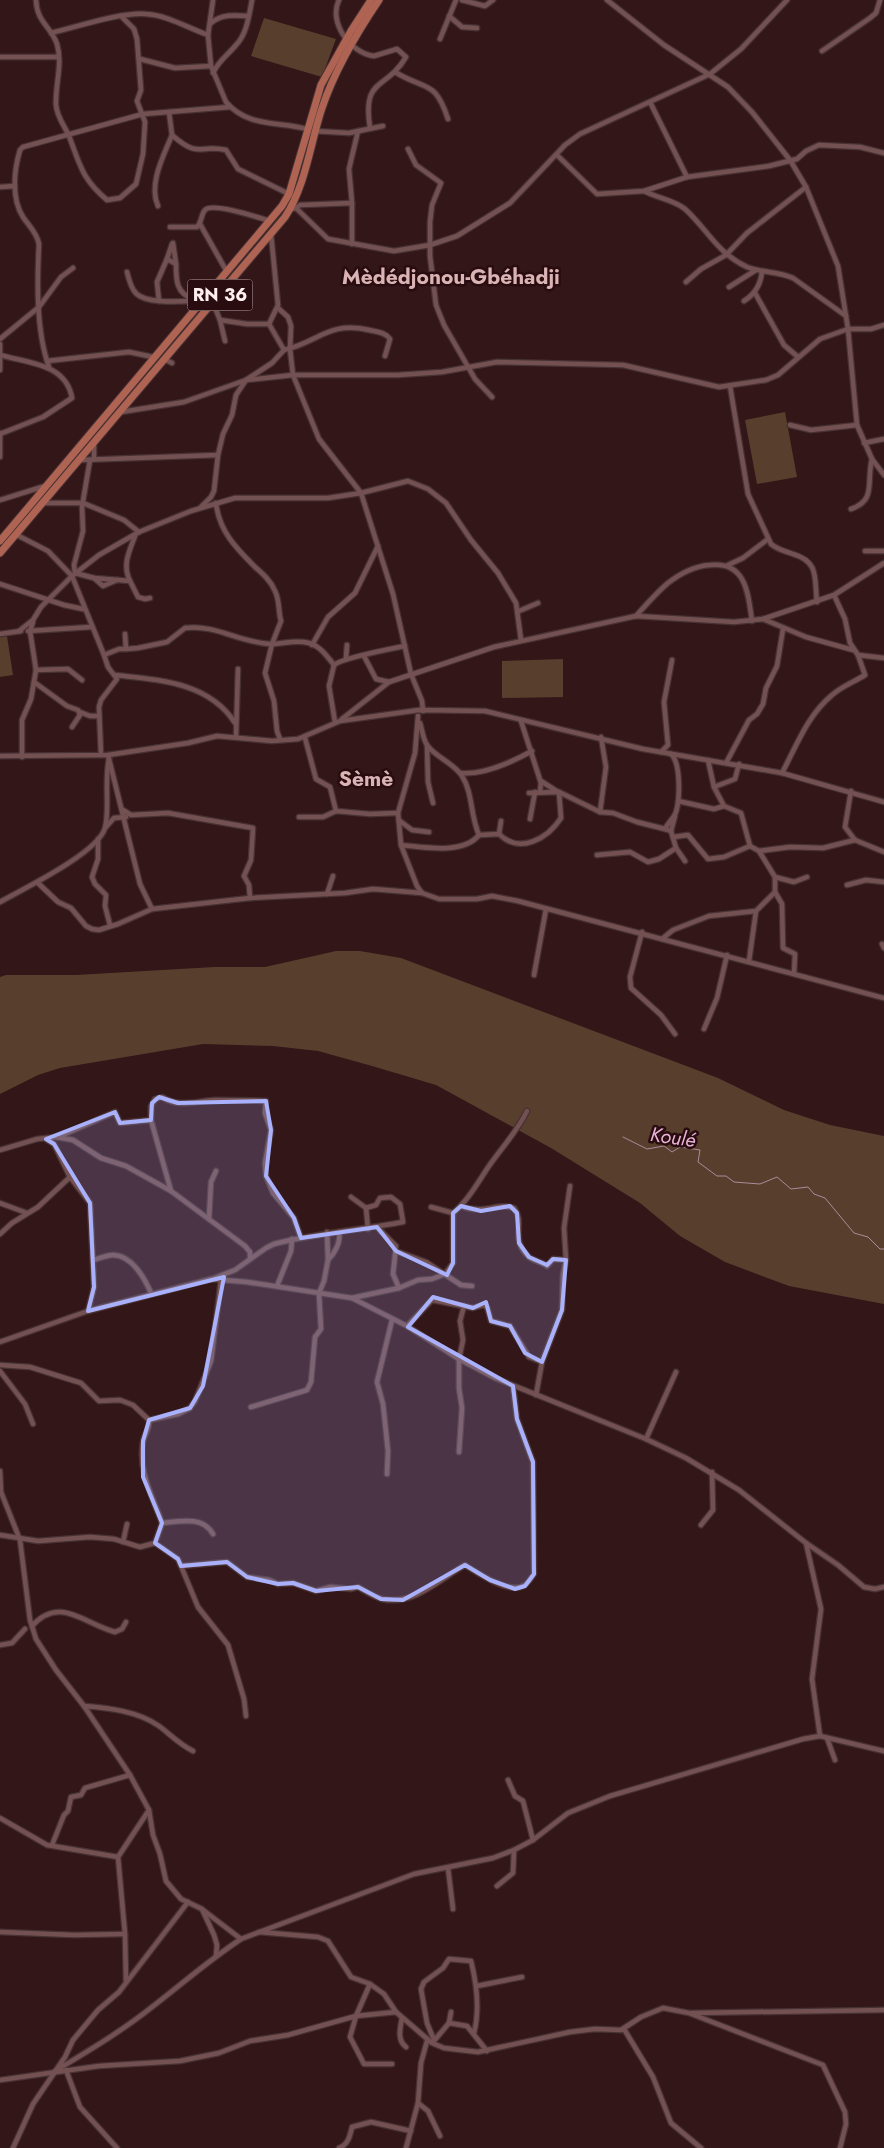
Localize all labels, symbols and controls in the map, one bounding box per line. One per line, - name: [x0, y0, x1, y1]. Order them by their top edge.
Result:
- district label: Mèdédjonou-Gbéhadji: [342, 262, 560, 292]
- road number: RN 36: [188, 280, 252, 310]
- district label: Sèmè: [339, 764, 393, 794]
- water label: Koulé: [648, 1120, 699, 1155]

